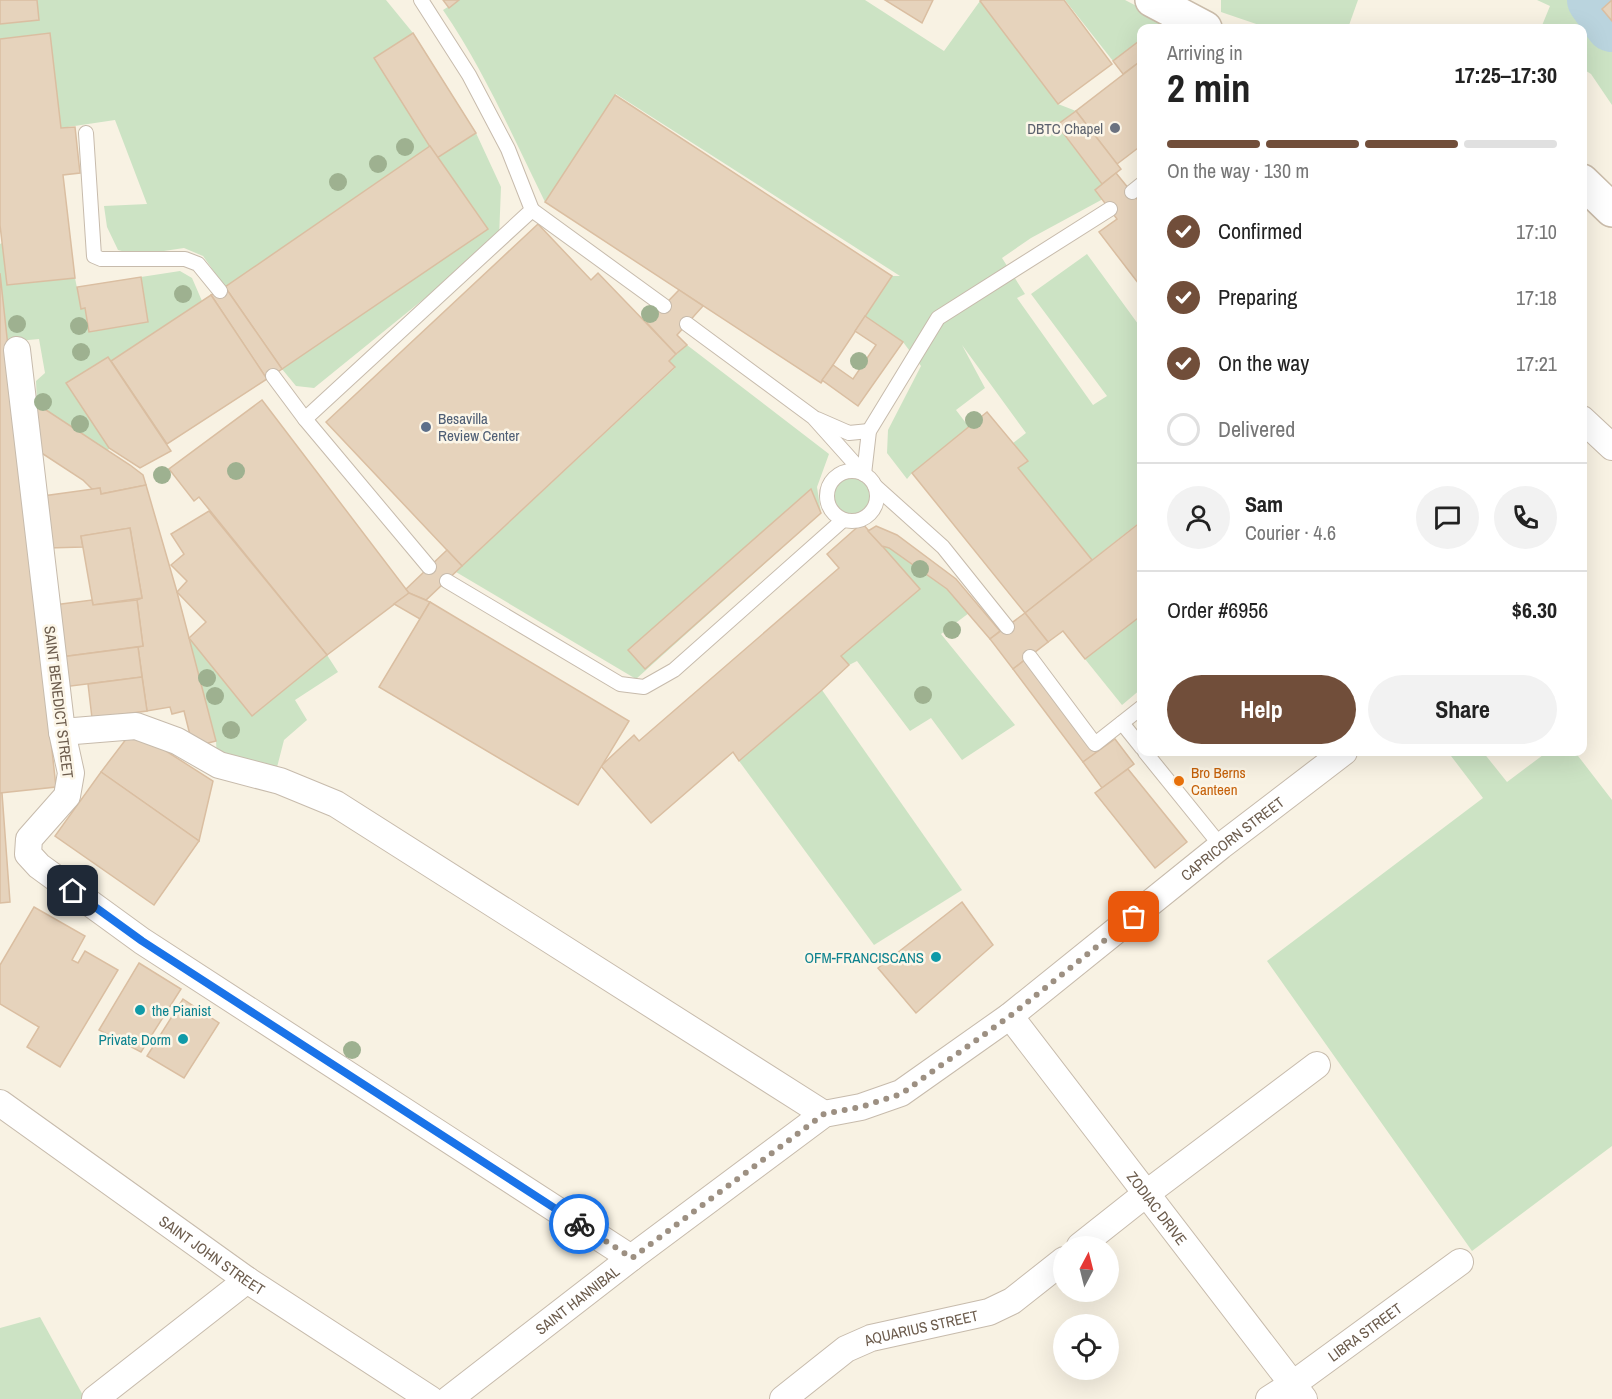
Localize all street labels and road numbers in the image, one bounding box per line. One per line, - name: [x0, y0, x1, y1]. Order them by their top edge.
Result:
- street label: SAINT BENEDICT STREET: [39, 625, 79, 780]
- street label: CAPRICORN STREET: [1176, 791, 1289, 885]
- street label: ZODIAC DRIVE: [1122, 1167, 1192, 1249]
- street label: SAINT JOHN STREET: [155, 1210, 270, 1300]
- street label: SAINT HANNIBAL: [531, 1260, 624, 1339]
- street label: LIBRA STREET: [1323, 1297, 1406, 1366]
- street label: AQUARIUS STREET: [860, 1304, 981, 1351]

